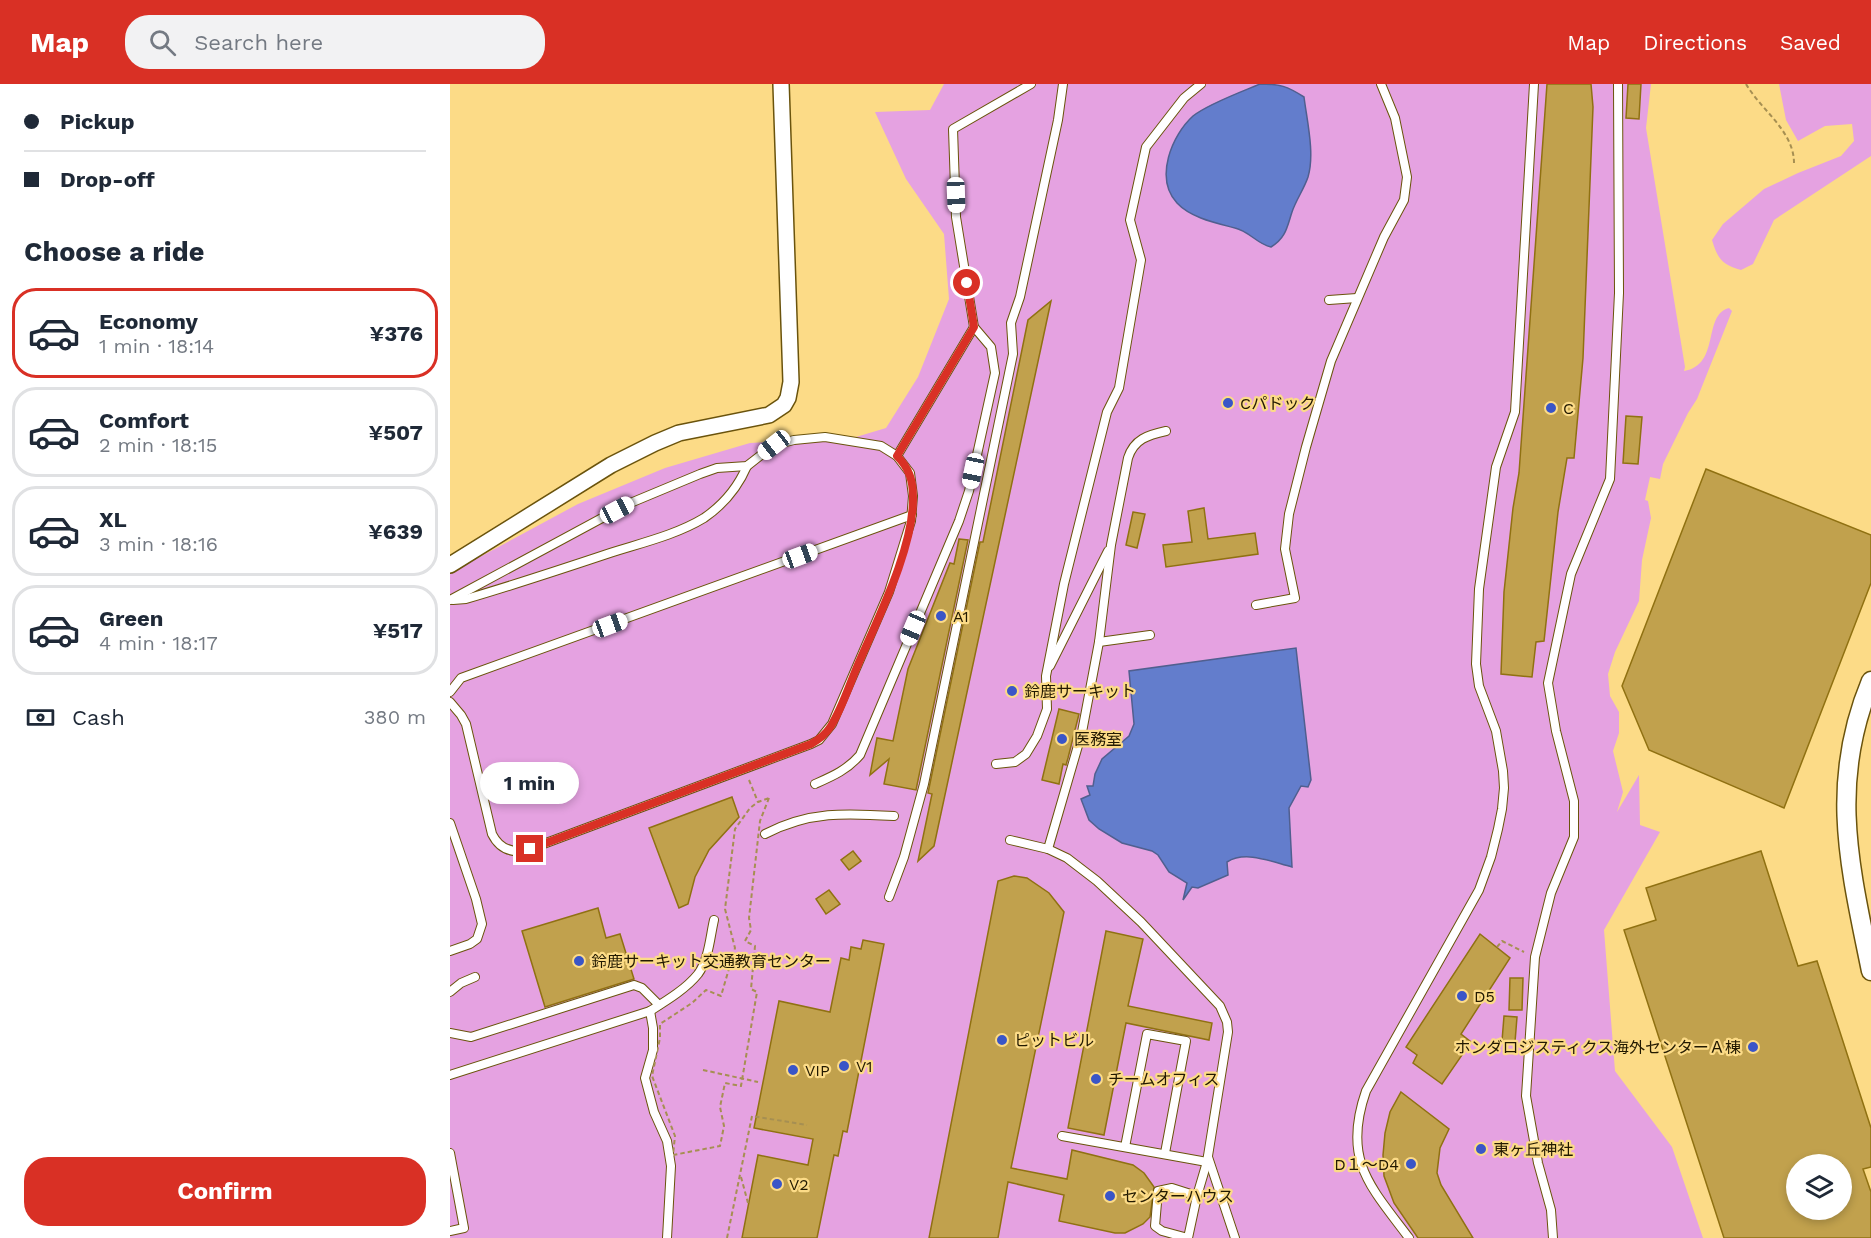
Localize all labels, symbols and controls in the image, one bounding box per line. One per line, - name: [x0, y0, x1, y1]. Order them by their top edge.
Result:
- search box: [125, 15, 545, 69]
- text: Map: [30, 26, 89, 59]
- icon: search: [146, 26, 179, 59]
- text: Search here: [194, 30, 323, 55]
- text: Map: [1567, 30, 1610, 55]
- text: Directions: [1643, 30, 1747, 55]
- text: Saved: [1780, 30, 1841, 55]
- text: Pickup: [60, 109, 135, 134]
- text: Drop-off: [60, 167, 155, 192]
- car: [946, 177, 966, 213]
- text: Choose a ride: [24, 236, 204, 268]
- route start: [953, 269, 980, 296]
- icon: car: [27, 306, 81, 360]
- text: Economy: [99, 309, 198, 334]
- text: ¥376: [370, 321, 423, 346]
- text: 1 min · 18:14: [99, 334, 214, 358]
- place label: Cパドック: [1240, 394, 1315, 413]
- marker: Cパドック: [1221, 396, 1235, 410]
- place label: C: [1563, 399, 1574, 418]
- marker: C: [1544, 401, 1558, 415]
- icon: car: [27, 405, 81, 459]
- text: Comfort: [99, 408, 189, 433]
- text: ¥507: [369, 420, 423, 445]
- car: [754, 427, 794, 463]
- text: 2 min · 18:15: [99, 433, 217, 457]
- car: [960, 452, 986, 490]
- car: [597, 494, 637, 526]
- icon: car: [27, 504, 81, 558]
- text: XL: [99, 507, 127, 532]
- text: ¥639: [368, 519, 423, 544]
- text: 3 min · 18:16: [99, 532, 218, 556]
- car: [780, 541, 820, 571]
- icon: car: [27, 603, 81, 657]
- text: Green: [99, 606, 163, 631]
- place label: A1: [953, 607, 969, 626]
- car: [898, 608, 928, 648]
- marker: A1: [934, 609, 948, 623]
- car: [590, 610, 630, 640]
- text: ¥517: [373, 618, 423, 643]
- text: 4 min · 18:17: [99, 631, 218, 655]
- place label: 鈴鹿サーキット: [1024, 682, 1136, 701]
- marker: 鈴鹿サーキット: [1005, 684, 1019, 698]
- icon: cash: [24, 701, 57, 734]
- text: Cash: [72, 705, 125, 730]
- text: 380 m: [364, 705, 426, 729]
- place label: 医務室: [1074, 730, 1122, 749]
- marker: 医務室: [1055, 732, 1069, 746]
- callout: 1 min: [481, 762, 580, 804]
- text: 1 min: [504, 771, 555, 795]
- route end: [516, 835, 543, 862]
- place label: 鈴鹿サーキット交通教育センター: [591, 952, 831, 971]
- marker: 鈴鹿サーキット交通教育センター: [572, 954, 586, 968]
- place label: D5: [1474, 987, 1495, 1006]
- marker: D5: [1455, 989, 1469, 1003]
- place label: ピットビル: [1014, 1031, 1094, 1050]
- marker: ピットビル: [995, 1033, 1009, 1047]
- place label: ホンダロジスティクス海外センターＡ棟: [1454, 1038, 1741, 1057]
- marker: ホンダロジスティクス海外センターＡ棟: [1746, 1040, 1760, 1054]
- place label: V1: [856, 1057, 873, 1076]
- marker: V1: [837, 1059, 851, 1073]
- place label: VIP: [805, 1061, 830, 1080]
- marker: VIP: [786, 1063, 800, 1077]
- place label: チームオフィス: [1108, 1070, 1219, 1089]
- marker: チームオフィス: [1089, 1072, 1103, 1086]
- place label: 東ヶ丘神社: [1493, 1140, 1573, 1159]
- marker: 東ヶ丘神社: [1474, 1142, 1488, 1156]
- map controls: [1786, 1154, 1852, 1220]
- button: layers: [1786, 1154, 1852, 1220]
- place label: D１～D4: [1334, 1155, 1399, 1174]
- button: Confirm: [24, 1157, 426, 1226]
- marker: D１～D4: [1404, 1157, 1418, 1171]
- place label: V2: [789, 1175, 809, 1194]
- marker: V2: [770, 1177, 784, 1191]
- place label: センターハウス: [1122, 1187, 1234, 1206]
- marker: センターハウス: [1103, 1189, 1117, 1203]

